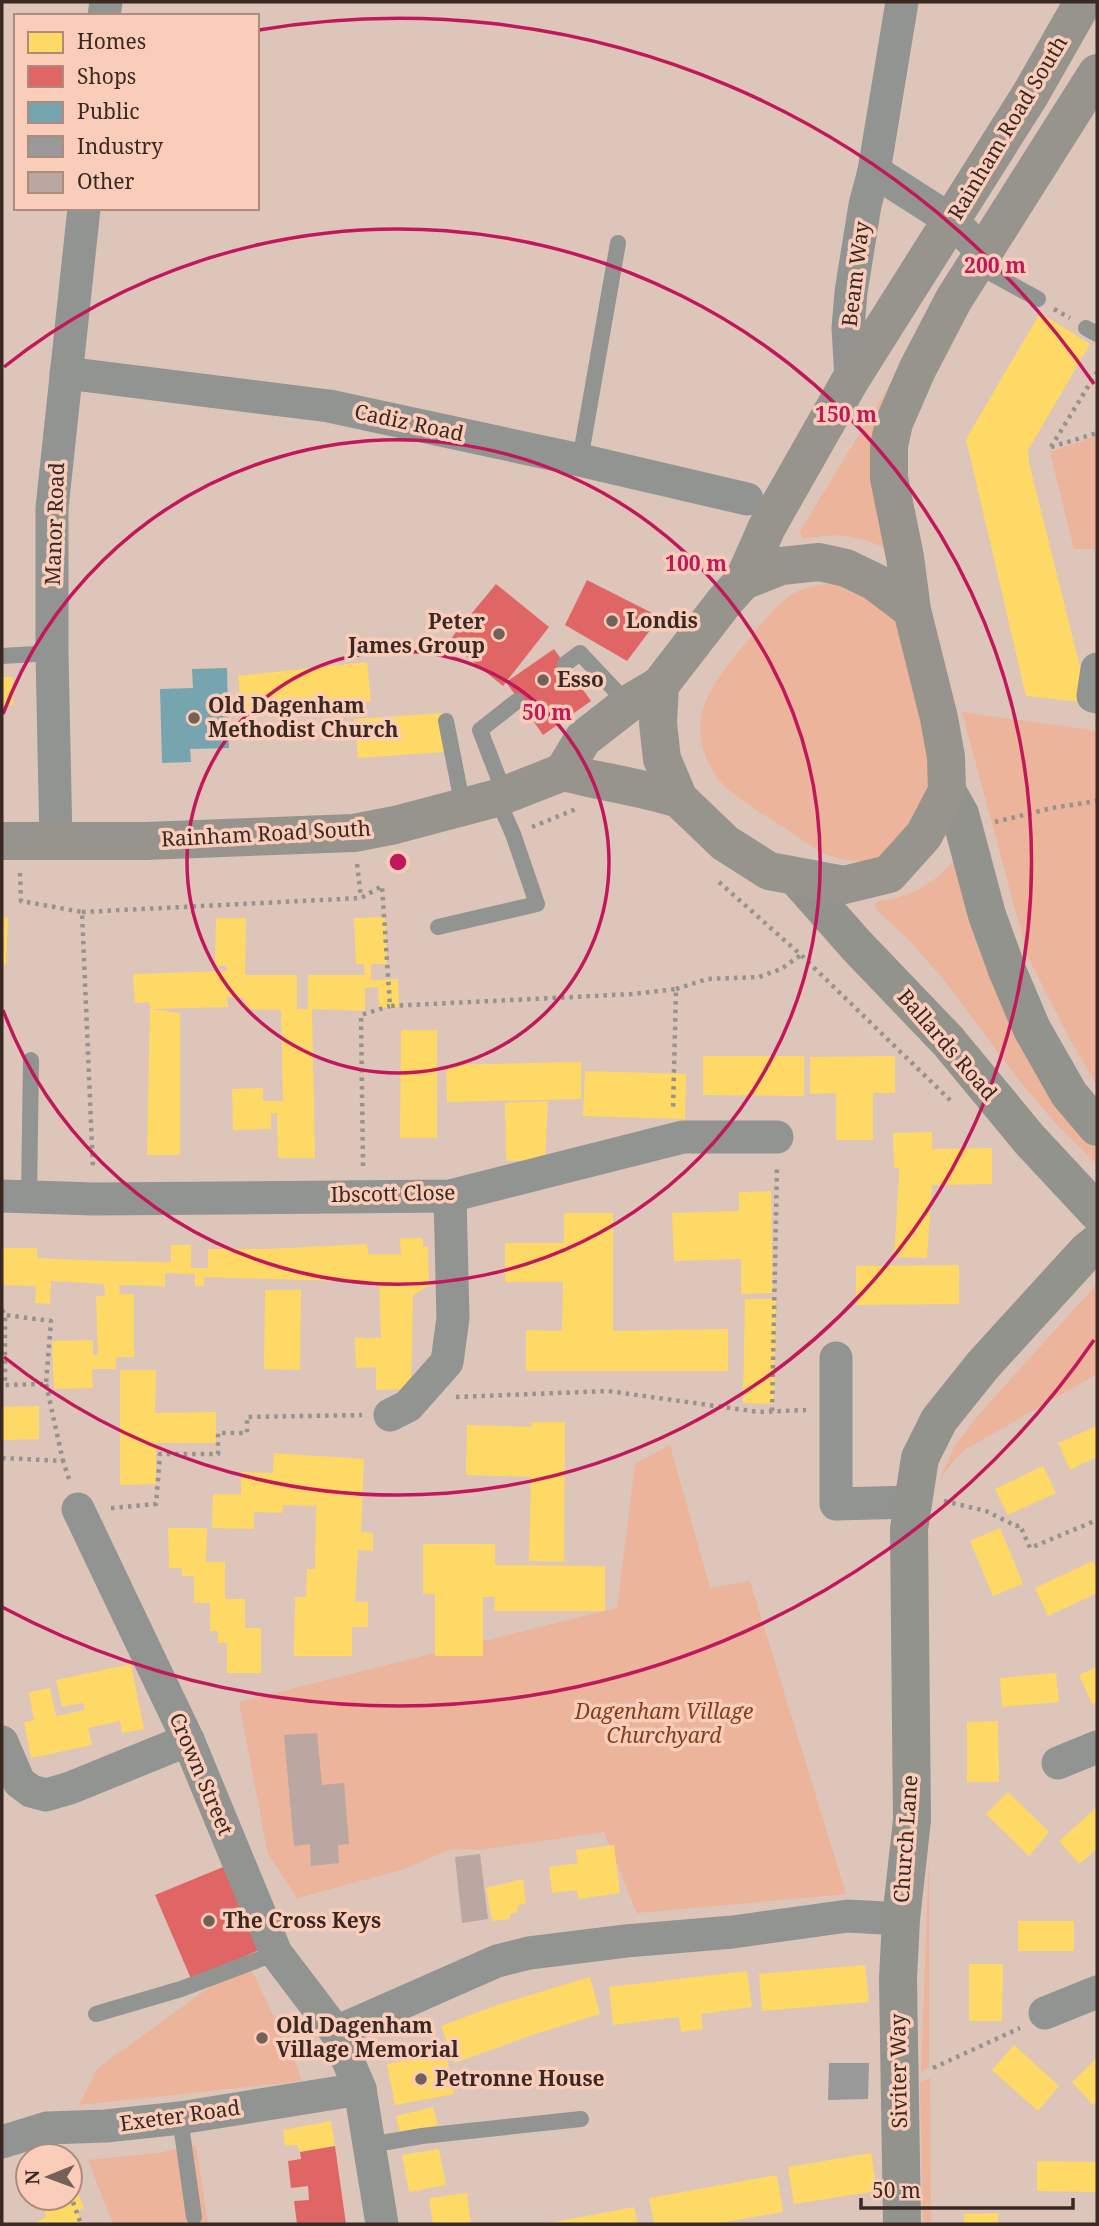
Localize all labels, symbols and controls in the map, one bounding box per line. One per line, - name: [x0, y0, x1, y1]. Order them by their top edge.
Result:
- legend: [14, 14, 259, 210]
- text: Homes: [77, 27, 146, 55]
- street label: Rainham Road South: [941, 30, 1073, 225]
- text: Shops: [77, 62, 136, 90]
- text: Public: [77, 97, 139, 125]
- text: Industry: [77, 132, 163, 160]
- text: Other: [77, 167, 135, 195]
- street label: Beam Way: [835, 219, 875, 328]
- text: 200 m: [964, 251, 1026, 279]
- street label: Cadiz Road: [352, 397, 467, 447]
- text: 150 m: [815, 400, 877, 428]
- street label: Manor Road: [38, 462, 70, 586]
- text: 100 m: [665, 549, 727, 577]
- place label: Londis: [626, 606, 698, 634]
- place label: Peter James Group: [347, 607, 485, 659]
- marker: Londis: [604, 613, 620, 629]
- marker: Peter James Group: [491, 626, 507, 642]
- place label: Esso: [557, 665, 604, 693]
- marker: Esso: [535, 672, 551, 688]
- place label: Old Dagenham Methodist Church: [208, 691, 399, 743]
- text: 50 m: [522, 698, 572, 726]
- marker: Old Dagenham Methodist Church: [186, 710, 202, 726]
- street label: Rainham Road South: [160, 814, 372, 852]
- centre of rings: [386, 850, 410, 874]
- street label: Ballards Road: [892, 983, 1004, 1106]
- street label: Ibscott Close: [330, 1178, 456, 1208]
- park label: Dagenham Village Churchyard: [574, 1697, 753, 1749]
- street label: Crown Street: [164, 1708, 240, 1839]
- street label: Church Lane: [887, 1774, 923, 1904]
- place label: The Cross Keys: [223, 1906, 381, 1934]
- marker: The Cross Keys: [201, 1913, 217, 1929]
- place label: Old Dagenham Village Memorial: [276, 2011, 459, 2063]
- street label: Siviter Way: [883, 2013, 913, 2129]
- marker: Old Dagenham Village Memorial: [254, 2030, 270, 2046]
- place label: Petronne House: [435, 2064, 605, 2092]
- marker: Petronne House: [413, 2071, 429, 2087]
- street label: Exeter Road: [118, 2093, 242, 2137]
- north arrow: [14, 2142, 84, 2212]
- scale bar: [861, 2166, 1073, 2210]
- text: N: [19, 2170, 45, 2185]
- text: 50 m: [872, 2176, 921, 2204]

